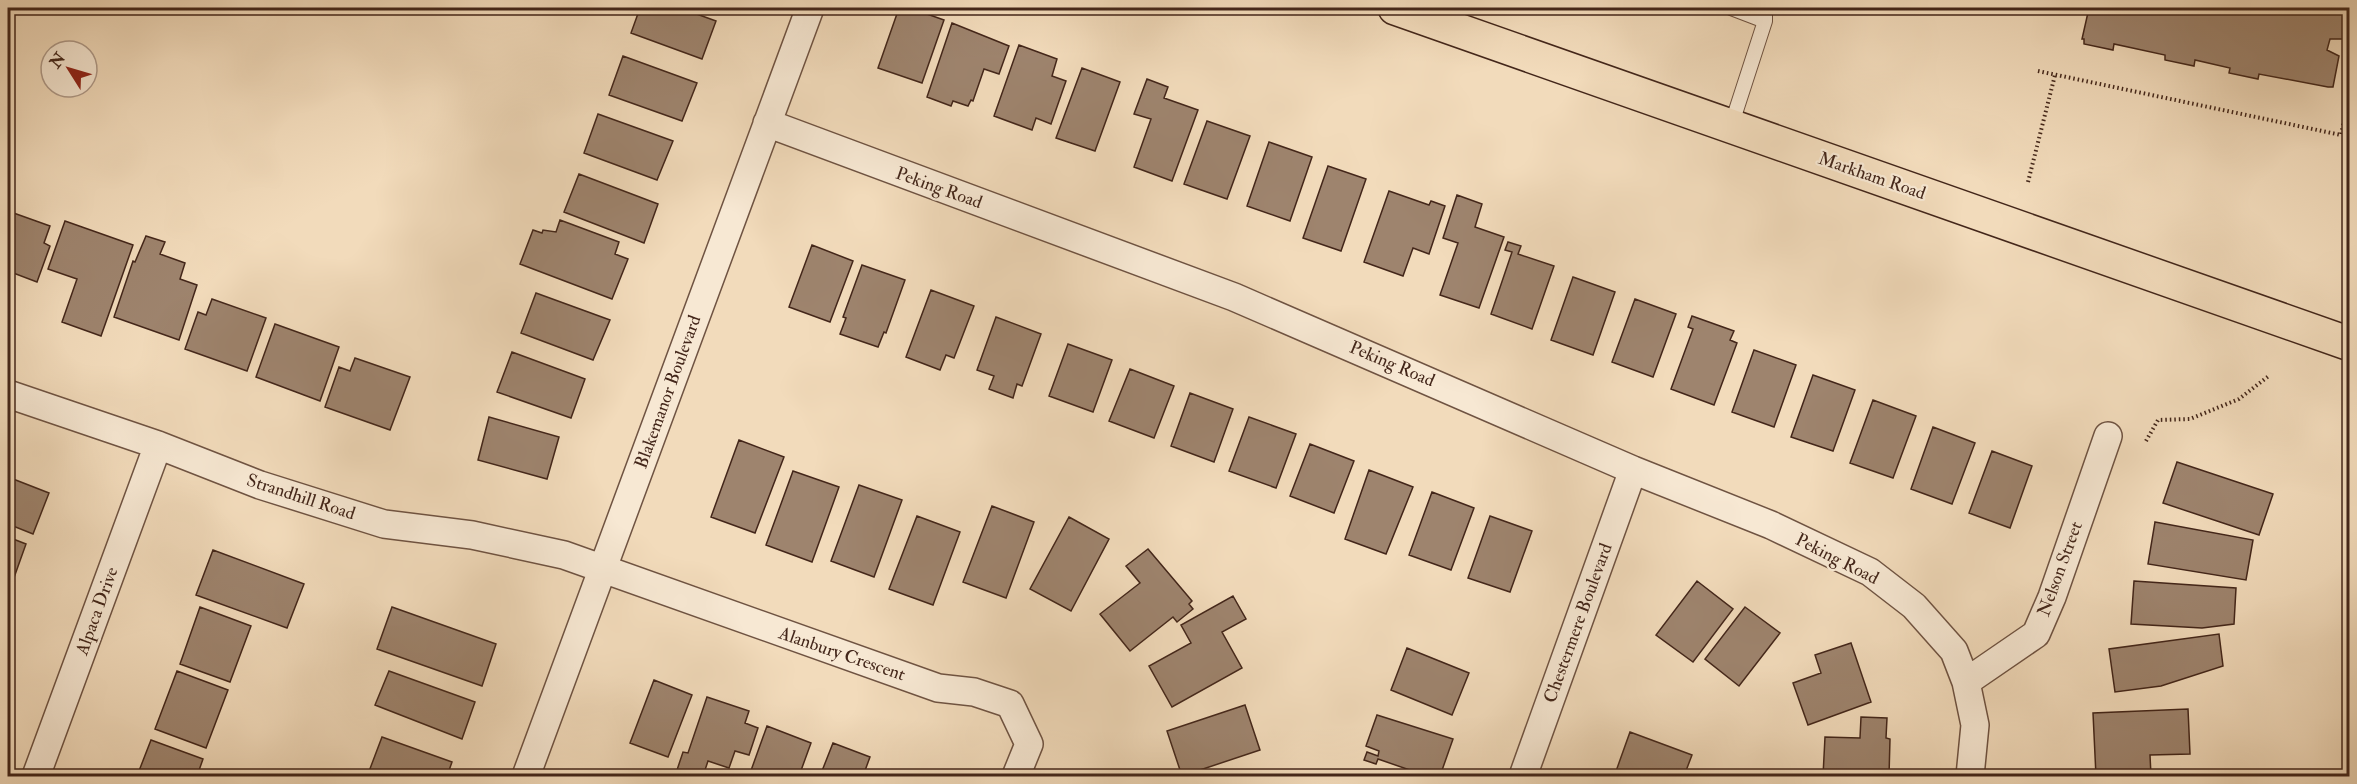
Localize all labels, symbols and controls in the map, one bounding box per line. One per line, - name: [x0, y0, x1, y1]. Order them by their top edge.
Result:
- north arrow: [39, 39, 99, 99]
- text: N: [45, 48, 71, 73]
- street label: Markham Road: [1815, 147, 1929, 205]
- street label: Peking Road: [893, 162, 986, 214]
- street label: Blakemanor Boulevard: [630, 312, 707, 472]
- street label: Peking Road: [1346, 336, 1438, 392]
- street label: Strandhill Road: [244, 469, 358, 525]
- street label: Nelson Street: [2032, 518, 2088, 620]
- street label: Peking Road: [1791, 528, 1883, 590]
- street label: Chestermere Boulevard: [1538, 540, 1618, 706]
- street label: Alpaca Drive: [70, 563, 124, 659]
- street label: Alanbury Crescent: [775, 621, 908, 686]

